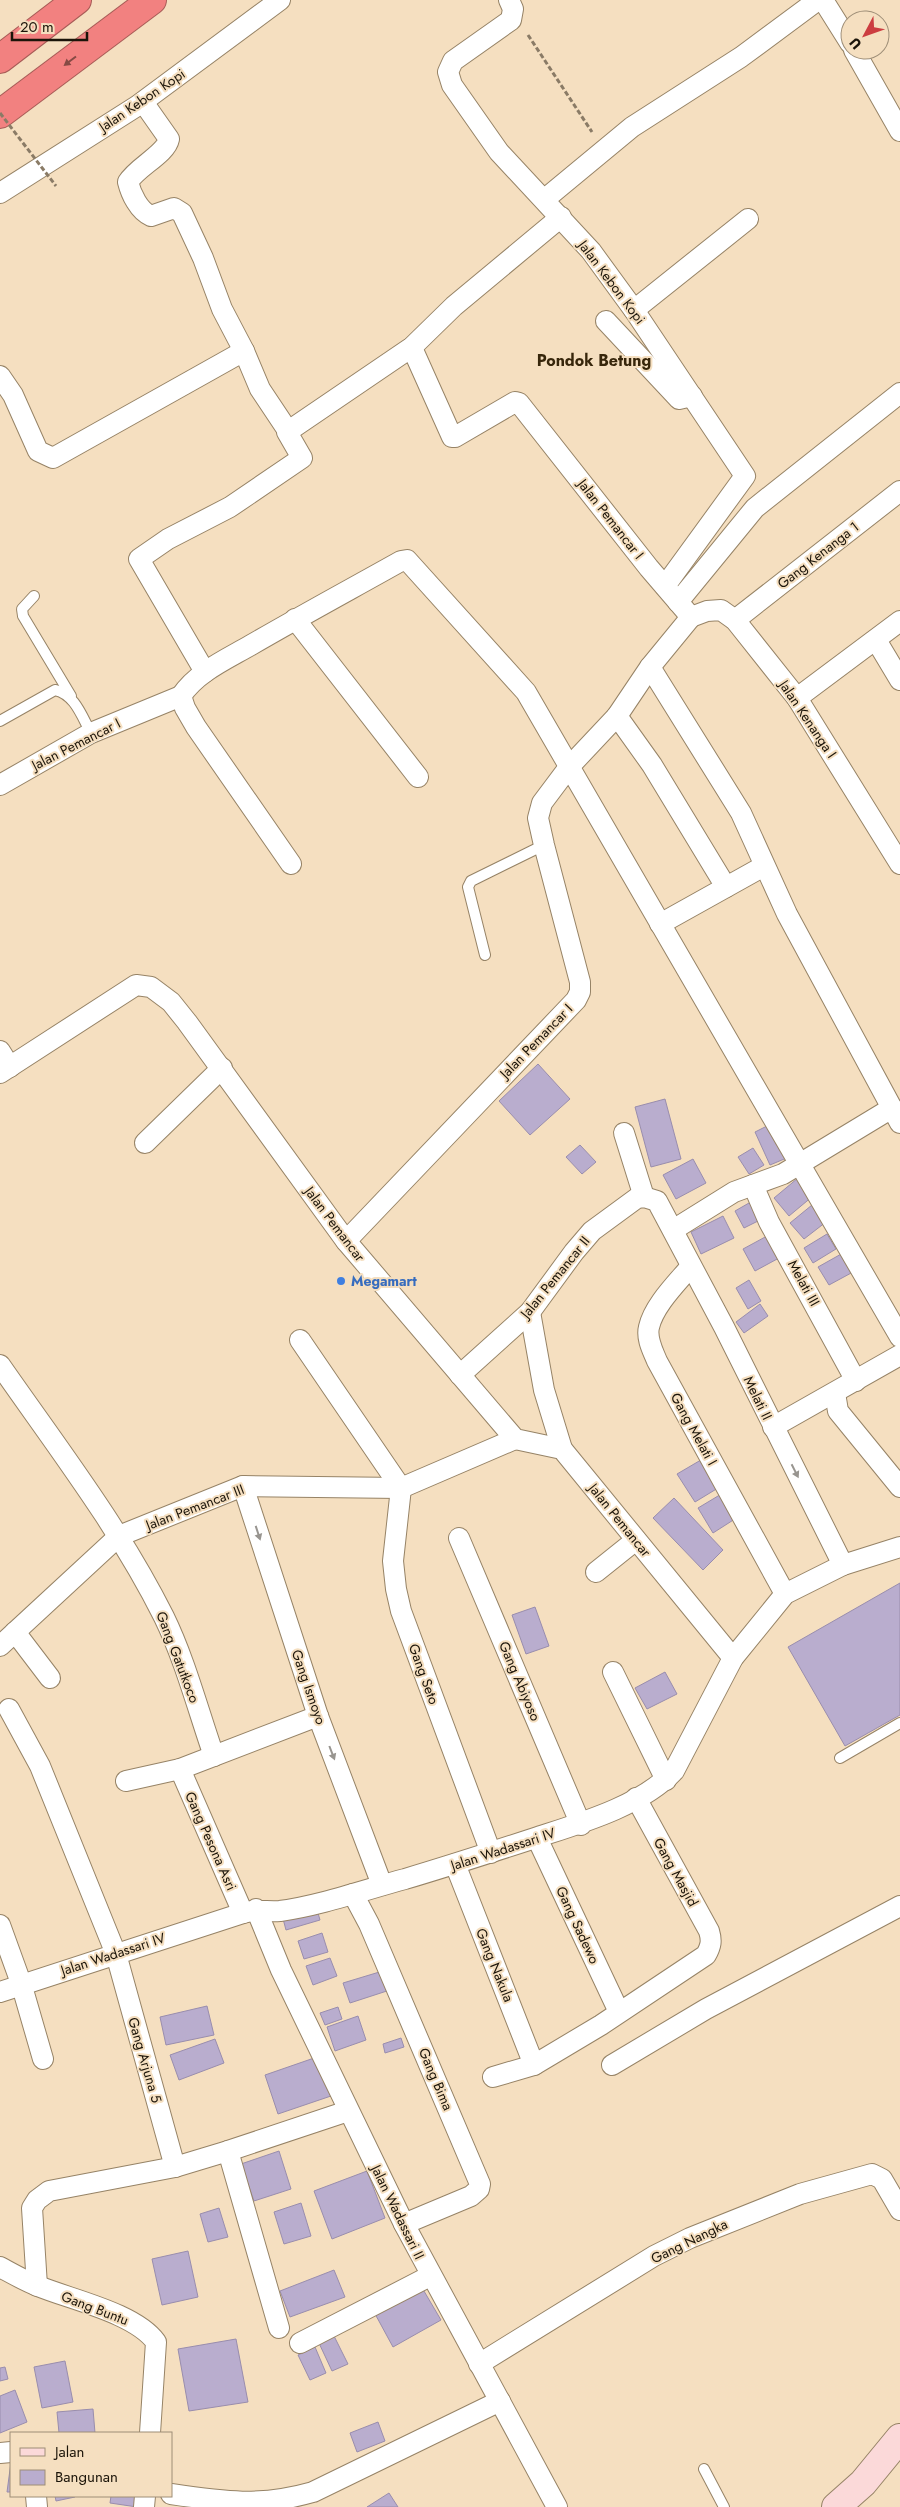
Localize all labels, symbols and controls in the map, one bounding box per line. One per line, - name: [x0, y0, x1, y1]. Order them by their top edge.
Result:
- scale bar: [12, 10, 88, 42]
- north arrow: [840, 10, 890, 60]
- text: 20 m: [20, 16, 54, 38]
- text: U: [844, 33, 866, 54]
- one-way arrow: [64, 55, 77, 66]
- street label: Jalan Kebon Kopi: [93, 64, 189, 137]
- street label: Jalan Kebon Kopi: [573, 234, 650, 328]
- district label: Pondok Betung: [537, 349, 651, 372]
- street label: Jalan Pemancar I: [572, 473, 649, 563]
- street label: Gang Kenanga 1: [773, 517, 863, 593]
- street label: Jalan Kenanga I: [773, 674, 841, 762]
- street label: Jalan Pemancar I: [26, 713, 124, 776]
- street label: Jalan Pemancar I: [494, 999, 577, 1084]
- street label: Jalan Pemancar: [299, 1181, 370, 1266]
- street label: Jalan Pemancar II: [514, 1232, 594, 1324]
- street label: Melati III: [783, 1256, 825, 1310]
- place label: Megamart: [351, 1271, 417, 1291]
- marker: Megamart: [335, 1275, 347, 1287]
- street label: Melati II: [739, 1373, 777, 1423]
- street label: Gang Melati I: [666, 1389, 722, 1469]
- one-way arrow: [791, 1463, 799, 1478]
- street label: Jalan Pemancar: [583, 1477, 656, 1561]
- street label: Jalan Pemancar III: [141, 1479, 247, 1536]
- one-way arrow: [255, 1525, 262, 1540]
- street label: Gang Gatutkoco: [151, 1608, 205, 1706]
- street label: Gang Abiyoso: [494, 1638, 546, 1724]
- street label: Gang Seto: [404, 1641, 444, 1707]
- street label: Gang Ismoyo: [287, 1647, 331, 1728]
- one-way arrow: [328, 1746, 336, 1761]
- street label: Gang Pesona Asri: [180, 1788, 242, 1894]
- street label: Jalan Wadassari IV: [446, 1822, 559, 1876]
- street label: Gang Masjid: [649, 1834, 703, 1910]
- street label: Gang Sadewo: [551, 1883, 605, 1967]
- street label: Gang Nakula: [471, 1925, 519, 2005]
- street label: Jalan Wadassari IV: [56, 1927, 169, 1981]
- street label: Gang Arjuna 5: [123, 2015, 167, 2105]
- street label: Gang Bima: [414, 2045, 458, 2113]
- street label: Jalan Wadassari II: [366, 2160, 430, 2263]
- street label: Gang Nangka: [647, 2214, 731, 2268]
- street label: Gang Buntu: [59, 2286, 131, 2330]
- legend: [10, 2432, 172, 2497]
- text: Jalan: [53, 2441, 84, 2463]
- text: Bangunan: [55, 2466, 118, 2488]

